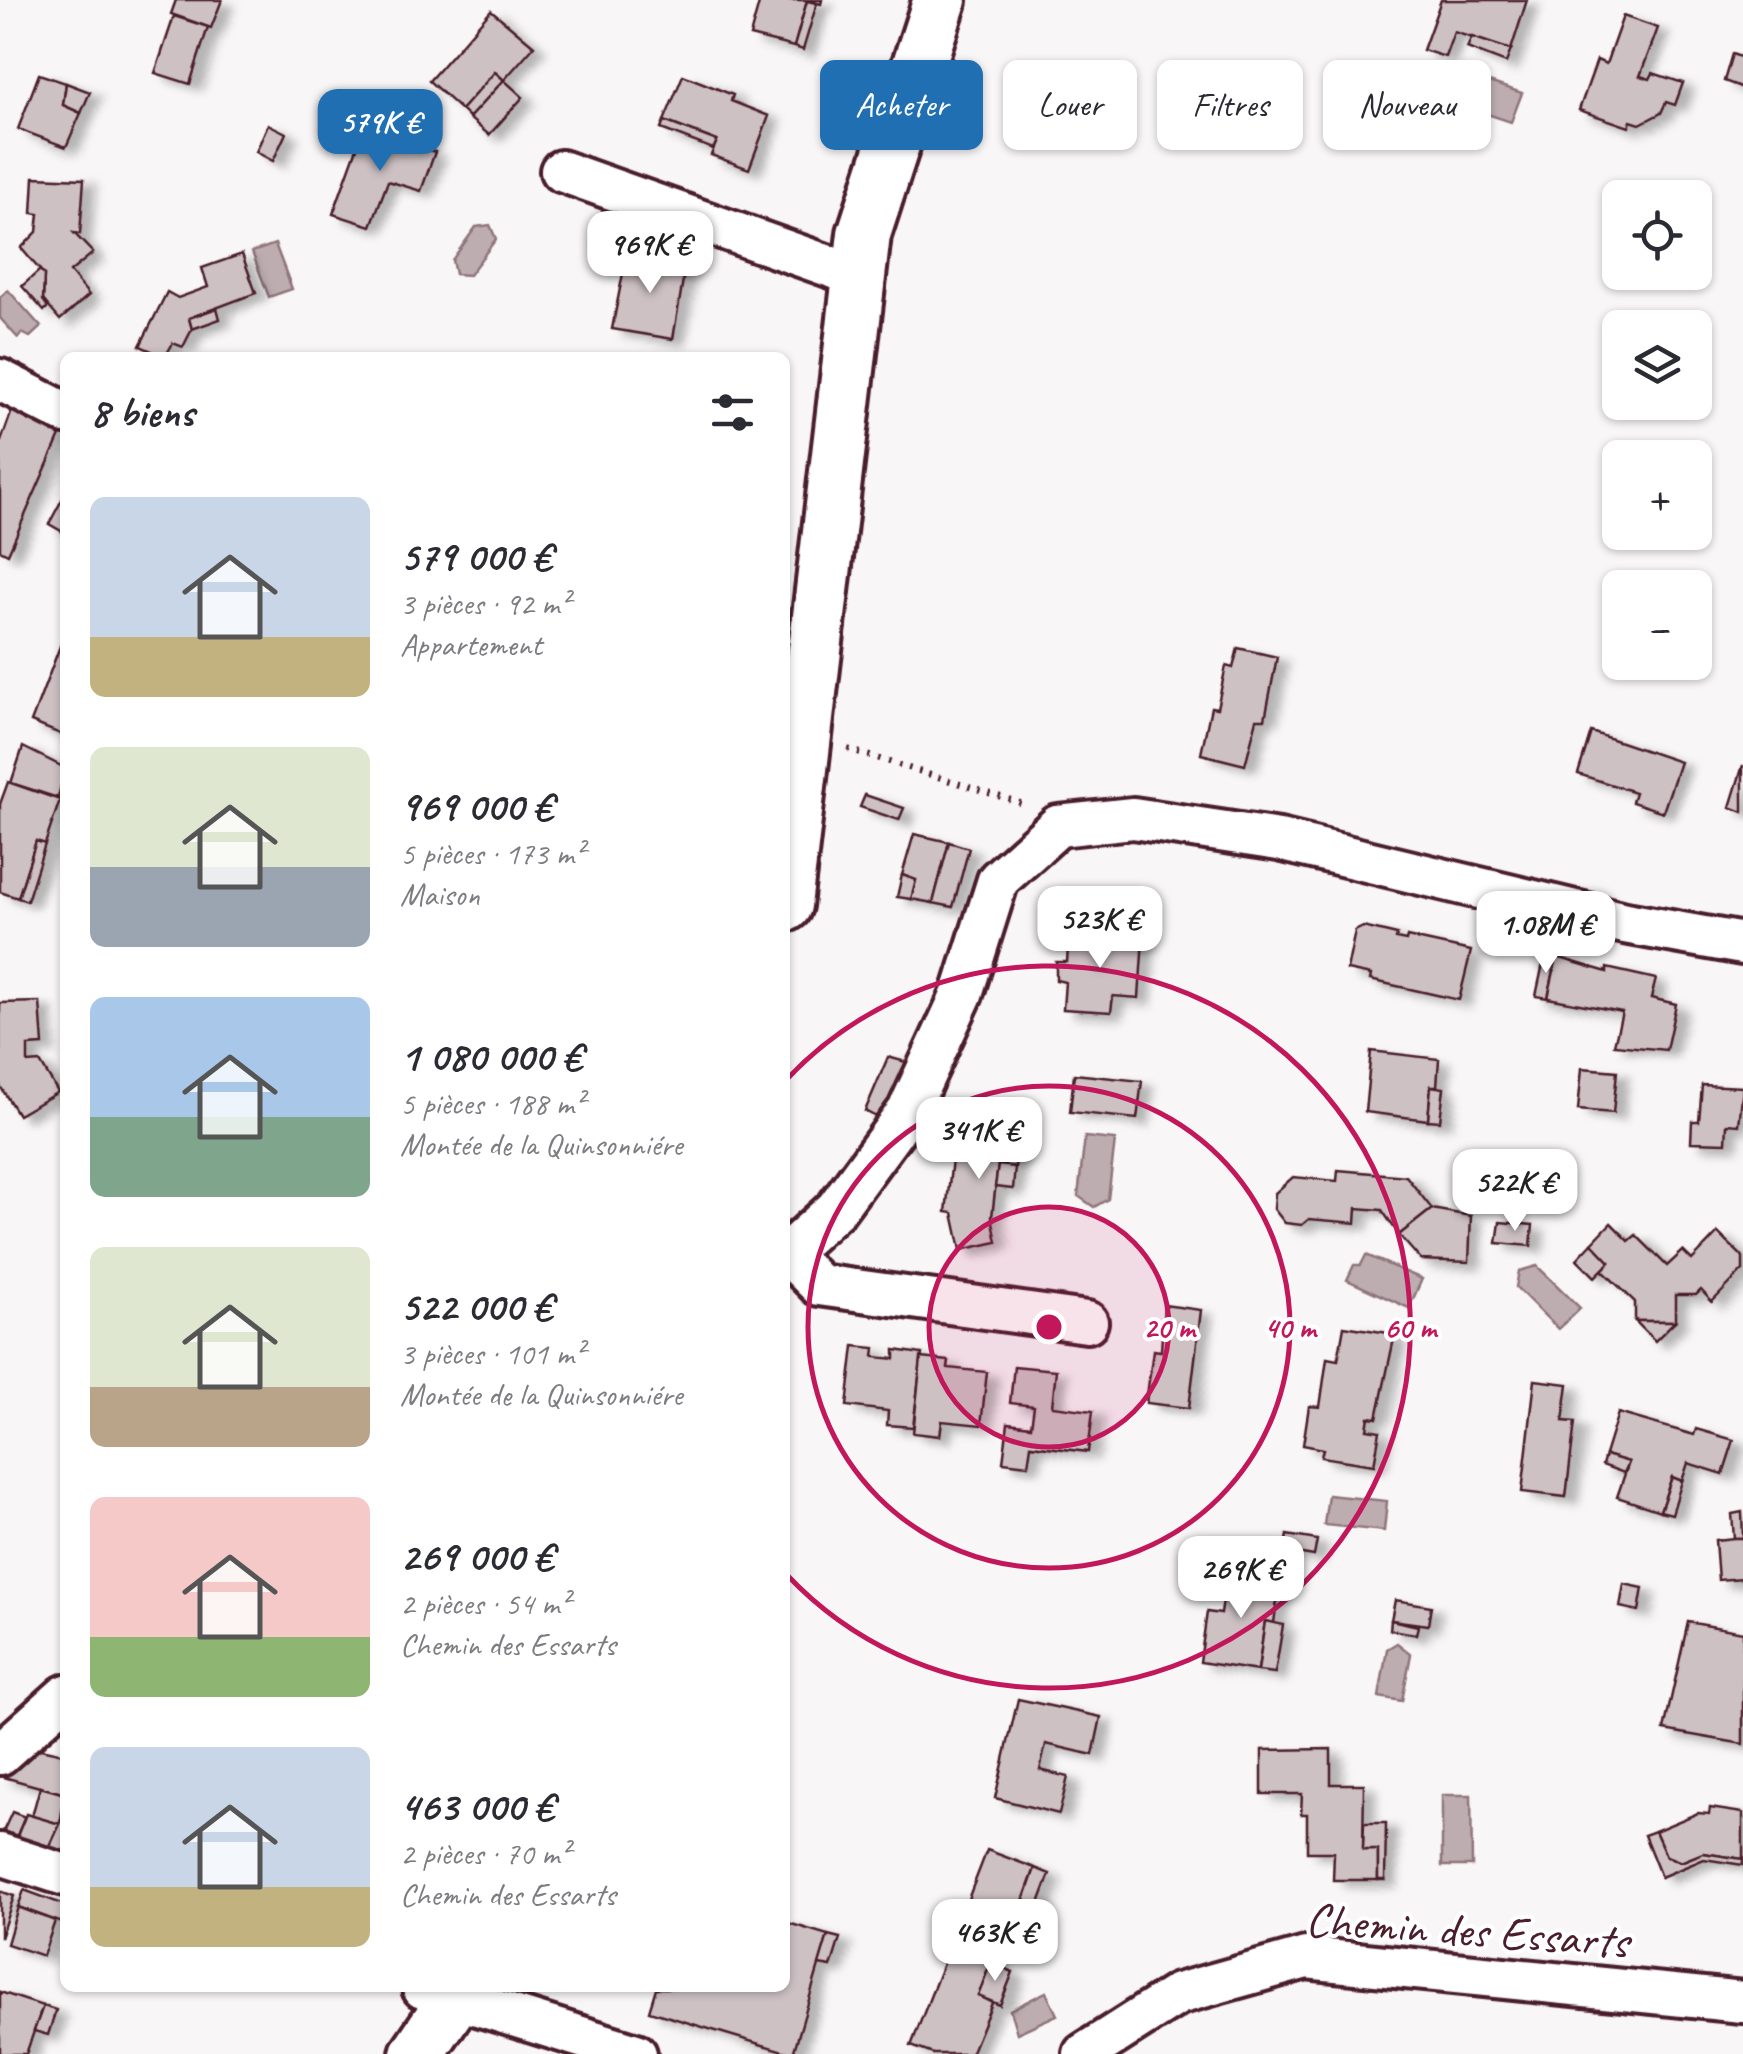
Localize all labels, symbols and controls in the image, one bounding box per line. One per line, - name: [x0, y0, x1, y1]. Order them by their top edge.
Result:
- chip: Acheter: [820, 60, 983, 150]
- chip: Louer: [1003, 60, 1137, 150]
- chip: Filtres: [1157, 60, 1303, 150]
- chip: Nouveau: [1323, 60, 1491, 150]
- pin: 579K €: [299, 89, 461, 174]
- text: 579K €: [340, 101, 420, 142]
- map controls: [1602, 180, 1712, 680]
- button: locate: [1602, 180, 1712, 290]
- pin: 969K €: [569, 211, 731, 296]
- text: 969K €: [609, 223, 691, 264]
- button: layers: [1602, 310, 1712, 420]
- icon: filters: [705, 385, 760, 440]
- text: 8 biens: [90, 386, 194, 439]
- button: +: [1602, 440, 1712, 550]
- text: 579 000 €: [400, 530, 551, 583]
- icon: home: [170, 537, 290, 657]
- button: −: [1602, 570, 1712, 680]
- text: 3 pièces · 92 m²: [400, 583, 569, 624]
- text: Appartement: [400, 624, 542, 665]
- text: 969 000 €: [400, 780, 553, 833]
- icon: home: [170, 787, 290, 907]
- text: 5 pièces · 173 m²: [400, 833, 584, 874]
- text: Maison: [400, 874, 480, 915]
- pin: 523K €: [1019, 886, 1181, 971]
- pin: 1.08M €: [1454, 891, 1638, 976]
- text: 523K €: [1059, 898, 1141, 939]
- text: 1.08M €: [1498, 903, 1594, 944]
- text: 1 080 000 €: [400, 1030, 582, 1083]
- icon: home: [170, 1037, 290, 1157]
- text: 5 pièces · 188 m²: [400, 1083, 584, 1124]
- pin: 341K €: [898, 1097, 1060, 1182]
- text: 341K €: [938, 1109, 1020, 1150]
- text: Montée de la Quinsonniére: [400, 1124, 682, 1165]
- pin: 522K €: [1434, 1149, 1596, 1234]
- text: 522K €: [1474, 1161, 1556, 1202]
- text: 522 000 €: [400, 1280, 552, 1333]
- icon: home: [170, 1287, 290, 1407]
- centre of rings: [1031, 1309, 1067, 1345]
- text: 20 m: [1143, 1309, 1198, 1347]
- text: 40 m: [1264, 1309, 1319, 1347]
- text: 60 m: [1384, 1309, 1439, 1347]
- text: 3 pièces · 101 m²: [400, 1333, 584, 1374]
- text: Montée de la Quinsonniére: [400, 1374, 682, 1415]
- text: 269 000 €: [400, 1530, 553, 1583]
- pin: 269K €: [1160, 1536, 1322, 1621]
- icon: home: [170, 1537, 290, 1657]
- text: 269K €: [1200, 1548, 1282, 1589]
- text: 2 pièces · 54 m²: [400, 1583, 569, 1624]
- text: Chemin des Essarts: [400, 1624, 615, 1665]
- text: 463 000 €: [400, 1780, 554, 1833]
- icon: home: [170, 1787, 290, 1907]
- text: 2 pièces · 70 m²: [400, 1833, 569, 1874]
- text: Chemin des Essarts: [400, 1874, 615, 1915]
- street label: Chemin des Essarts: [1304, 1889, 1635, 1972]
- pin: 463K €: [914, 1899, 1076, 1984]
- text: 463K €: [954, 1911, 1036, 1952]

